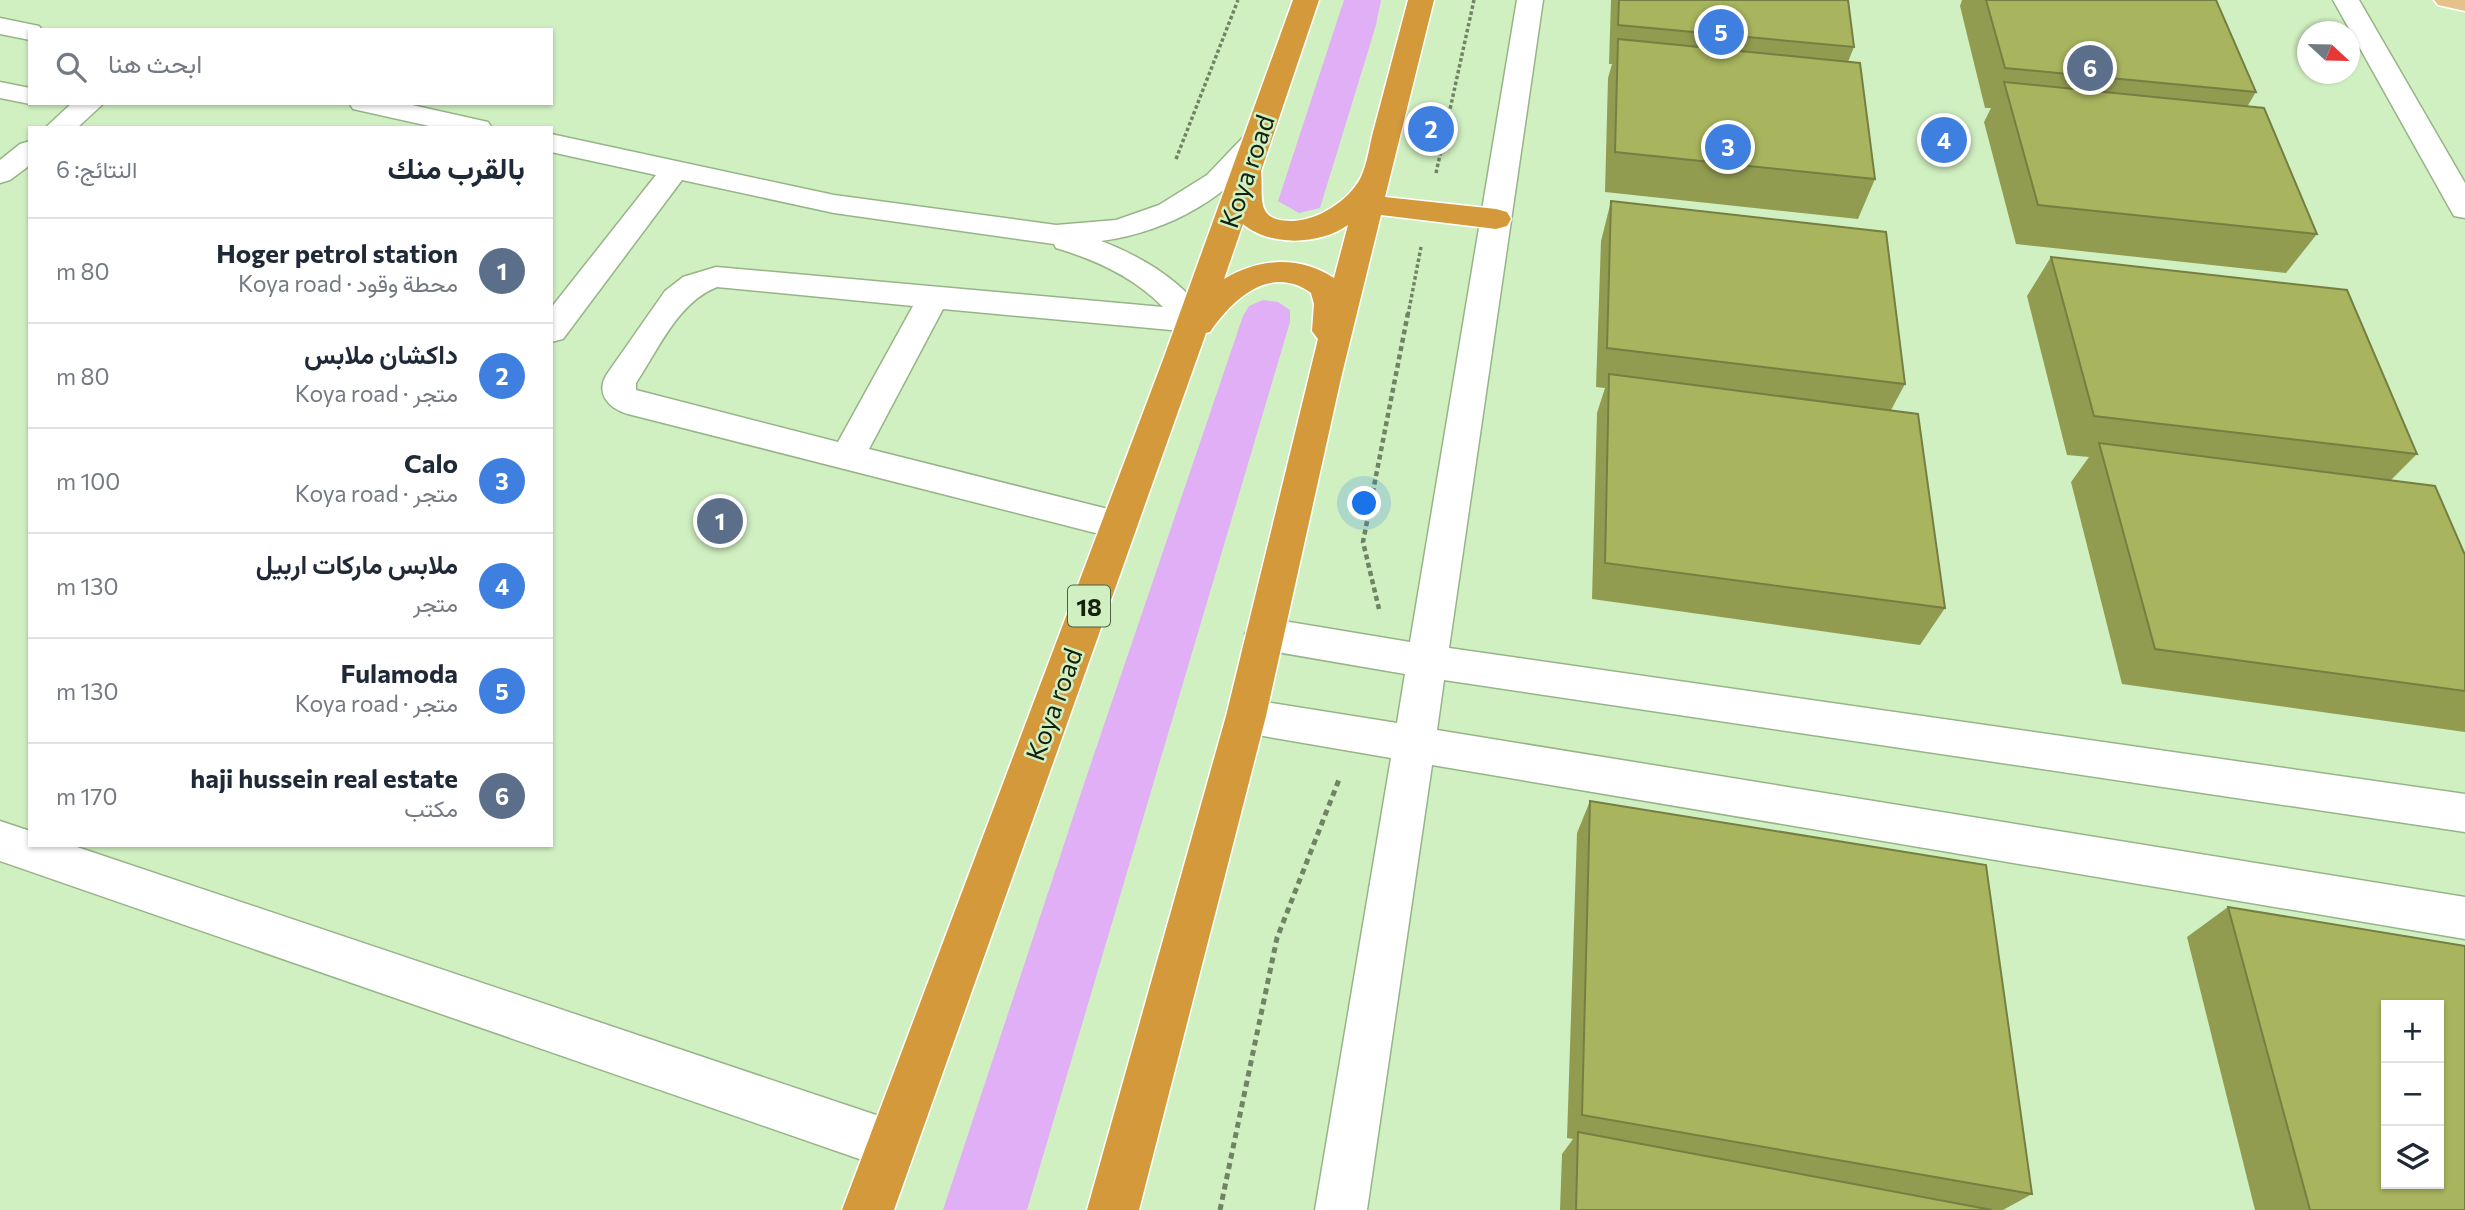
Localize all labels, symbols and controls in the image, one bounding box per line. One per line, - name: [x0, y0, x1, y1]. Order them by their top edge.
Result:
- pin: 5: [1698, 6, 1744, 58]
- north arrow: [2297, 21, 2360, 84]
- search box: [28, 28, 553, 105]
- pin: 6: [2067, 42, 2113, 94]
- text: ابحث هنا: [108, 47, 202, 78]
- icon: search: [52, 48, 90, 86]
- pin: 2: [1408, 103, 1454, 155]
- street label: Koya road: [1212, 110, 1280, 232]
- pin: 4: [1921, 114, 1967, 166]
- pin: 3: [1705, 121, 1751, 173]
- text: بالقرب منك: [388, 148, 525, 185]
- text: النتائج: 6: [56, 155, 137, 183]
- text: Hoger petrol station: [216, 237, 458, 268]
- text: 80 m: [56, 257, 109, 285]
- text: 1: [497, 257, 507, 285]
- text: محطة وقود · Koya road: [238, 269, 458, 297]
- text: داكشان ملابس: [304, 338, 458, 369]
- text: 80 m: [56, 362, 109, 390]
- text: 2: [495, 362, 509, 390]
- text: متجر · Koya road: [295, 379, 458, 407]
- text: Calo: [404, 447, 458, 478]
- text: 100 m: [56, 467, 120, 495]
- text: 3: [495, 467, 509, 495]
- text: متجر · Koya road: [295, 479, 458, 507]
- your location: [1347, 486, 1381, 520]
- pin: 1: [697, 495, 743, 547]
- text: ملابس ماركات اربيل: [256, 548, 458, 579]
- text: 130 m: [56, 572, 118, 600]
- text: 4: [495, 572, 509, 600]
- road number: 18: [1068, 586, 1110, 626]
- text: متجر: [413, 589, 458, 617]
- street label: Koya road: [1018, 644, 1088, 764]
- text: Fulamoda: [340, 657, 458, 688]
- text: 130 m: [56, 677, 118, 705]
- text: 5: [495, 677, 509, 705]
- text: متجر · Koya road: [295, 689, 458, 717]
- text: haji hussein real estate: [190, 762, 458, 793]
- text: 170 m: [56, 782, 117, 810]
- text: 6: [495, 782, 509, 810]
- text: مكتب: [404, 794, 458, 822]
- map controls: [2381, 1000, 2444, 1189]
- button: +: [2381, 1000, 2444, 1063]
- button: −: [2381, 1063, 2444, 1126]
- button: layers: [2381, 1126, 2444, 1189]

